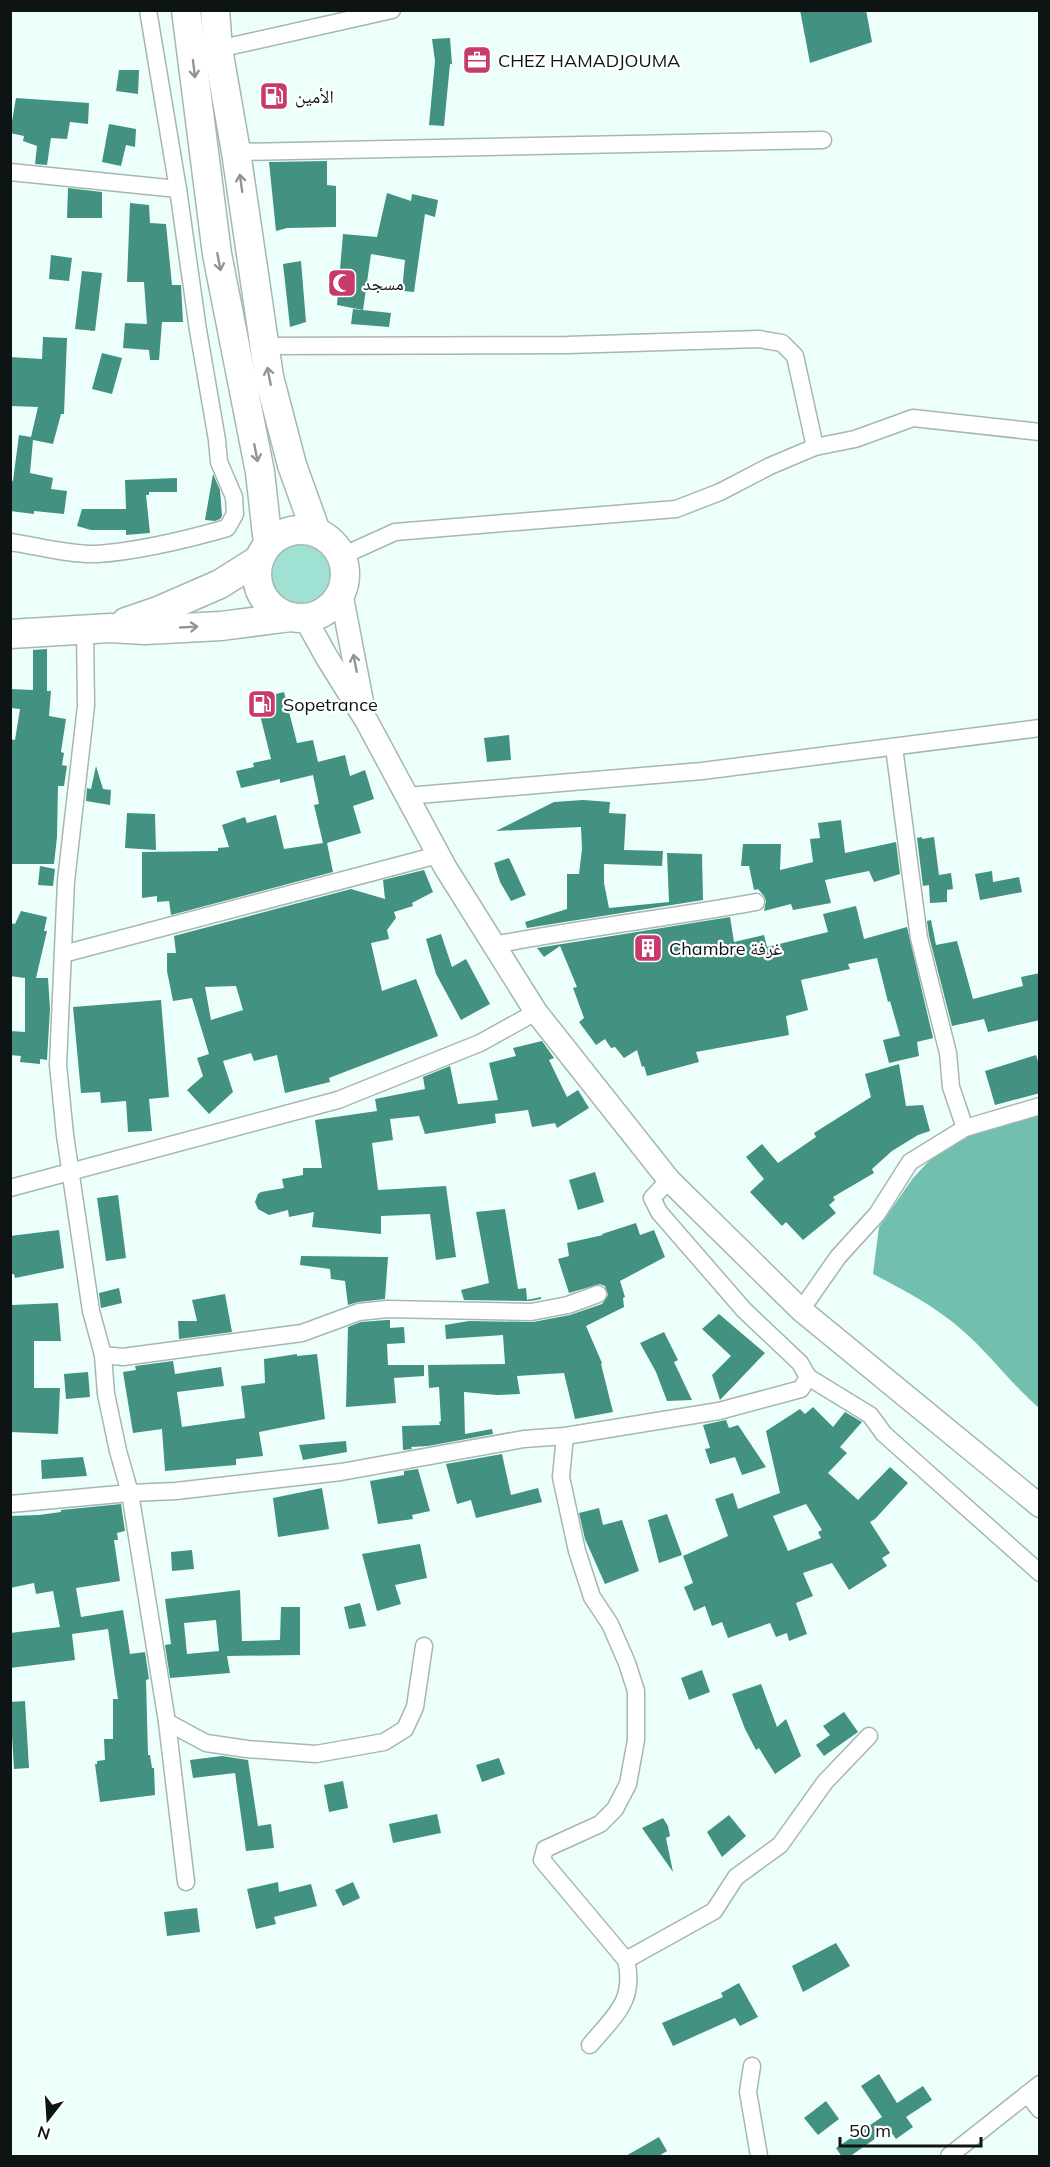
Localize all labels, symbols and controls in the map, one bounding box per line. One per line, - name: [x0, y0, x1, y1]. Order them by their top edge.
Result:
- office icon: CHEZ HAMADJOUMA: [461, 44, 493, 76]
- place label: CHEZ HAMADJOUMA: [498, 49, 680, 72]
- one-way arrow: [188, 58, 199, 78]
- fuel station icon: الأمين: [258, 80, 290, 112]
- place label: الأمين: [295, 85, 334, 108]
- one-way arrow: [235, 173, 246, 193]
- one-way arrow: [214, 252, 225, 271]
- mosque icon: مسجد: [326, 267, 358, 299]
- place label: مسجد: [363, 272, 404, 295]
- one-way arrow: [263, 366, 274, 386]
- one-way arrow: [251, 443, 262, 463]
- one-way arrow: [179, 622, 199, 633]
- one-way arrow: [349, 653, 360, 673]
- fuel station icon: Sopetrance: [246, 688, 278, 720]
- place label: Sopetrance: [283, 693, 378, 716]
- building icon: Chambre غرفة: [632, 932, 664, 964]
- place label: Chambre غرفة: [669, 937, 782, 960]
- north arrow: [18, 2089, 78, 2149]
- scale bar: [840, 2110, 981, 2148]
- text: 50 m: [849, 2119, 891, 2142]
- text: N: [35, 2122, 52, 2145]

